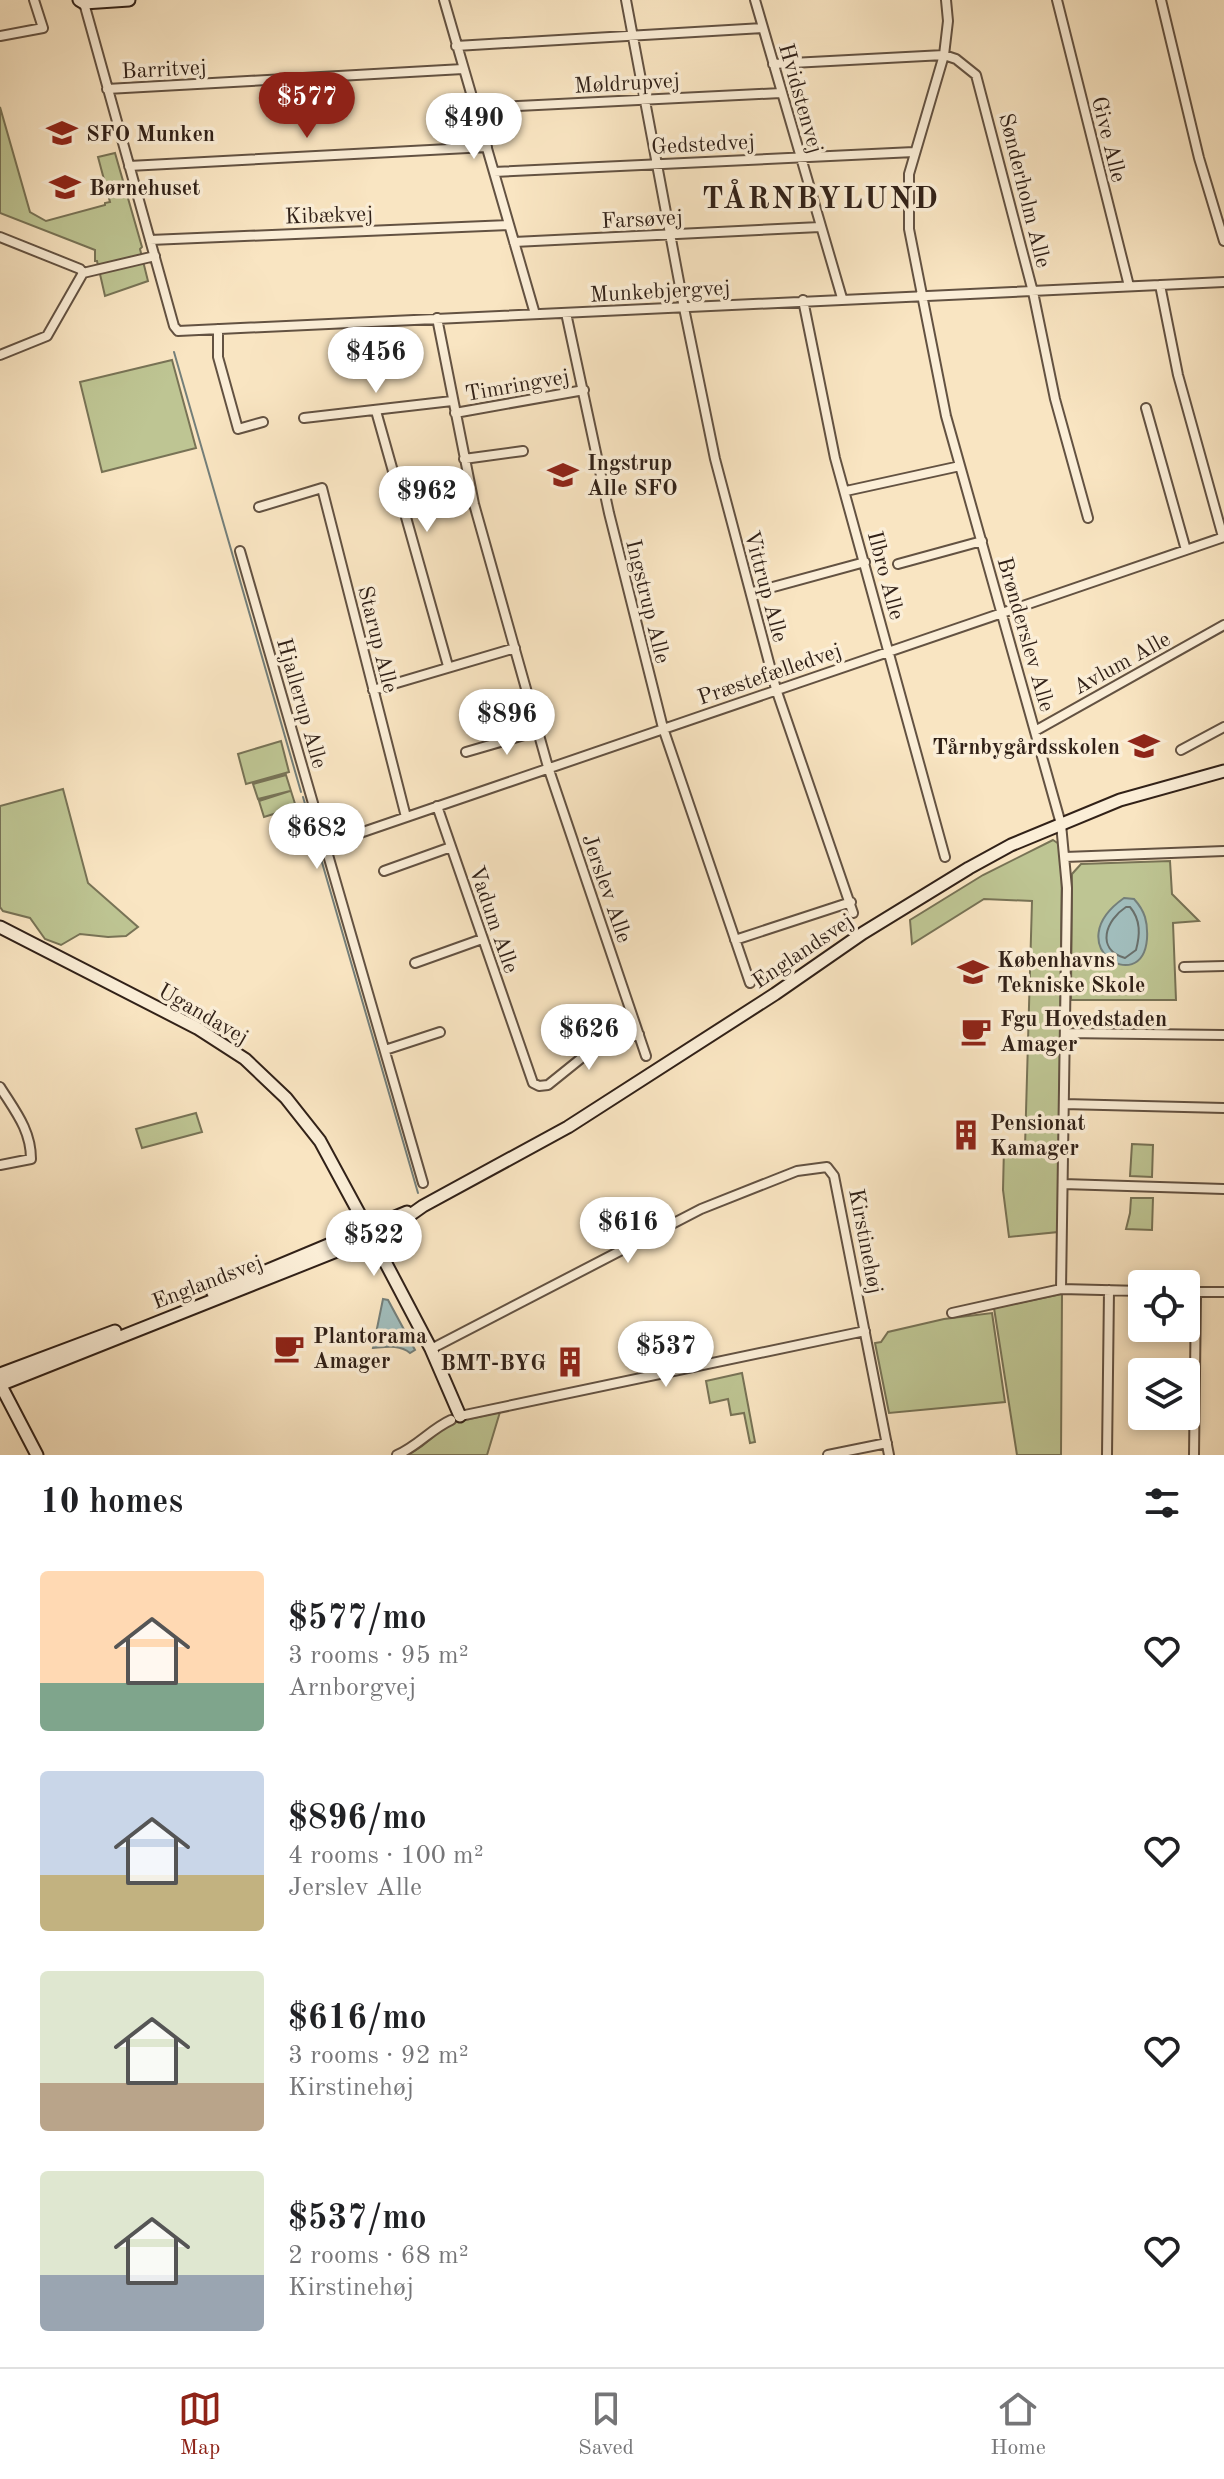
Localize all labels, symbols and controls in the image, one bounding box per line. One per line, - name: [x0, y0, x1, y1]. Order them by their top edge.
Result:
- street label: Hvidstenvej: [774, 41, 826, 156]
- street label: Barritvej: [121, 57, 207, 83]
- street label: Møldrupvej: [574, 70, 680, 98]
- pin: $577: [260, 72, 354, 140]
- text: $577: [277, 85, 337, 111]
- pin: $490: [427, 93, 521, 161]
- street label: Give Alle: [1087, 94, 1129, 185]
- text: $490: [444, 106, 504, 132]
- street label: Sønderholm Alle: [994, 111, 1054, 270]
- school or university icon: SFO Munken: [45, 116, 79, 150]
- place label: SFO Munken: [86, 124, 215, 146]
- street label: Gedstedvej: [651, 131, 756, 159]
- school or university icon: Børnehuset: [48, 170, 82, 204]
- place label: Børnehuset: [89, 178, 200, 200]
- district label: TÅRNBYLUND: [702, 178, 940, 215]
- street label: Kibækvej: [284, 203, 374, 229]
- street label: Farsøvej: [601, 207, 683, 233]
- street label: Munkebjergvej: [589, 277, 731, 307]
- pin: $456: [329, 327, 423, 395]
- text: $456: [346, 340, 406, 366]
- street label: Timringvej: [463, 366, 571, 406]
- place label: Ingstrup Alle SFO: [587, 453, 678, 500]
- school or university icon: Ingstrup Alle SFO: [546, 458, 580, 492]
- pin: $962: [380, 466, 474, 534]
- text: $962: [397, 479, 457, 505]
- street label: Vittrup Alle: [740, 528, 791, 645]
- street label: Ilbro Alle: [863, 529, 907, 622]
- street label: Ingstrup Alle: [621, 537, 673, 666]
- street label: Brønderslev Alle: [992, 555, 1058, 714]
- street label: Starup Alle: [353, 584, 401, 695]
- street label: Avlum Alle: [1070, 628, 1174, 699]
- street label: Hjallerup Alle: [272, 636, 330, 771]
- street label: Præstefælledvej: [695, 640, 844, 710]
- pin: $896: [460, 689, 554, 757]
- text: $896: [477, 702, 537, 728]
- school or university icon: Tårnbygårdsskolen: [1127, 729, 1161, 763]
- place label: Tårnbygårdsskolen: [932, 737, 1120, 759]
- pin: $682: [270, 803, 364, 871]
- text: $682: [287, 816, 347, 842]
- street label: Jerslev Alle: [577, 832, 635, 946]
- street label: Vadum Alle: [465, 863, 522, 976]
- street label: Englandsvej: [749, 910, 858, 993]
- place label: Københavns Tekniske Skole: [997, 950, 1145, 997]
- school or university icon: Københavns Tekniske Skole: [956, 955, 990, 989]
- street label: Ugandavej: [154, 980, 252, 1049]
- pin: $626: [542, 1004, 636, 1072]
- place label: Fgu Hovedstaden Amager: [1000, 1009, 1167, 1056]
- cafe icon: Fgu Hovedstaden Amager: [959, 1014, 993, 1048]
- text: $626: [559, 1017, 619, 1043]
- place label: Pensionat Kamager: [990, 1113, 1085, 1160]
- building icon: Pensionat Kamager: [949, 1118, 983, 1152]
- street label: Kirstinehøj: [844, 1187, 886, 1296]
- pin: $616: [581, 1197, 675, 1265]
- pin: $522: [327, 1210, 421, 1278]
- text: $616: [598, 1210, 658, 1236]
- text: $522: [344, 1223, 404, 1249]
- street label: Englandsvej: [149, 1252, 266, 1314]
- map controls: [1128, 1270, 1200, 1430]
- button: locate: [1128, 1270, 1200, 1342]
- pin: $537: [619, 1321, 713, 1389]
- place label: Plantorama Amager: [313, 1326, 427, 1373]
- cafe icon: Plantorama Amager: [272, 1331, 306, 1365]
- text: $537: [636, 1334, 696, 1360]
- building icon: BMT-BYG: [553, 1345, 587, 1379]
- place label: BMT-BYG: [440, 1353, 546, 1375]
- button: layers: [1128, 1358, 1200, 1430]
- icon: filters: [1140, 1481, 1184, 1525]
- text: 10 homes: [40, 1486, 183, 1520]
- text: $577/mo: [288, 1602, 427, 1636]
- icon: home: [104, 1603, 200, 1699]
- icon: heart: [1140, 1629, 1184, 1673]
- text: 3 rooms · 95 m²: [288, 1643, 469, 1669]
- text: Arnborgvej: [288, 1675, 416, 1701]
- text: $896/mo: [288, 1802, 427, 1836]
- icon: home: [104, 1803, 200, 1899]
- icon: heart: [1140, 1829, 1184, 1873]
- text: 4 rooms · 100 m²: [288, 1843, 484, 1869]
- text: Jerslev Alle: [288, 1875, 422, 1901]
- text: $616/mo: [288, 2002, 427, 2036]
- icon: home: [104, 2003, 200, 2099]
- icon: heart: [1140, 2029, 1184, 2073]
- text: 3 rooms · 92 m²: [288, 2043, 469, 2069]
- text: Kirstinehøj: [288, 2075, 414, 2101]
- text: $537/mo: [288, 2202, 427, 2236]
- icon: home: [104, 2203, 200, 2299]
- icon: heart: [1140, 2229, 1184, 2273]
- text: 2 rooms · 68 m²: [288, 2243, 469, 2269]
- text: Kirstinehøj: [288, 2275, 414, 2301]
- tab: Map: [178, 2387, 222, 2462]
- tab: Saved: [578, 2387, 634, 2462]
- tab: Home: [990, 2387, 1046, 2462]

